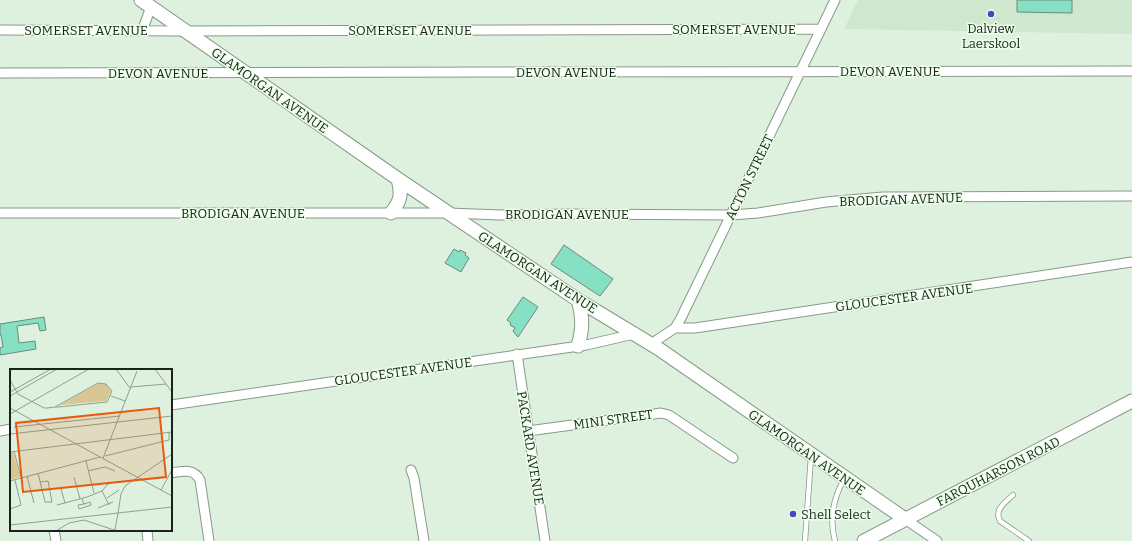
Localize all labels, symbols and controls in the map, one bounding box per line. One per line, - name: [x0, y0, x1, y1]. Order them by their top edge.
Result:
- marker: Dalview Laerskool: [986, 9, 996, 19]
- place label: Dalview Laerskool: [962, 21, 1021, 51]
- street label: SOMERSET AVENUE: [672, 22, 796, 37]
- street label: SOMERSET AVENUE: [24, 23, 148, 38]
- street label: SOMERSET AVENUE: [348, 23, 472, 38]
- street label: GLAMORGAN AVENUE: [209, 44, 331, 136]
- street label: DEVON AVENUE: [840, 64, 940, 79]
- street label: DEVON AVENUE: [516, 65, 616, 80]
- street label: DEVON AVENUE: [108, 66, 208, 81]
- street label: ACTON STREET: [722, 132, 777, 222]
- street label: BRODIGAN AVENUE: [839, 190, 963, 209]
- street label: BRODIGAN AVENUE: [181, 206, 305, 221]
- street label: BRODIGAN AVENUE: [505, 207, 629, 222]
- street label: GLAMORGAN AVENUE: [475, 228, 600, 317]
- street label: GLOUCESTER AVENUE: [834, 280, 974, 315]
- street label: GLOUCESTER AVENUE: [333, 354, 473, 389]
- inset map: [10, 369, 172, 531]
- street label: PACKARD AVENUE: [514, 390, 547, 506]
- street label: MINI STREET: [572, 406, 654, 432]
- street label: GLAMORGAN AVENUE: [746, 406, 868, 498]
- street label: FARQUHARSON ROAD: [934, 434, 1062, 509]
- place label: Shell Select: [801, 507, 871, 522]
- marker: Shell Select: [788, 509, 798, 519]

